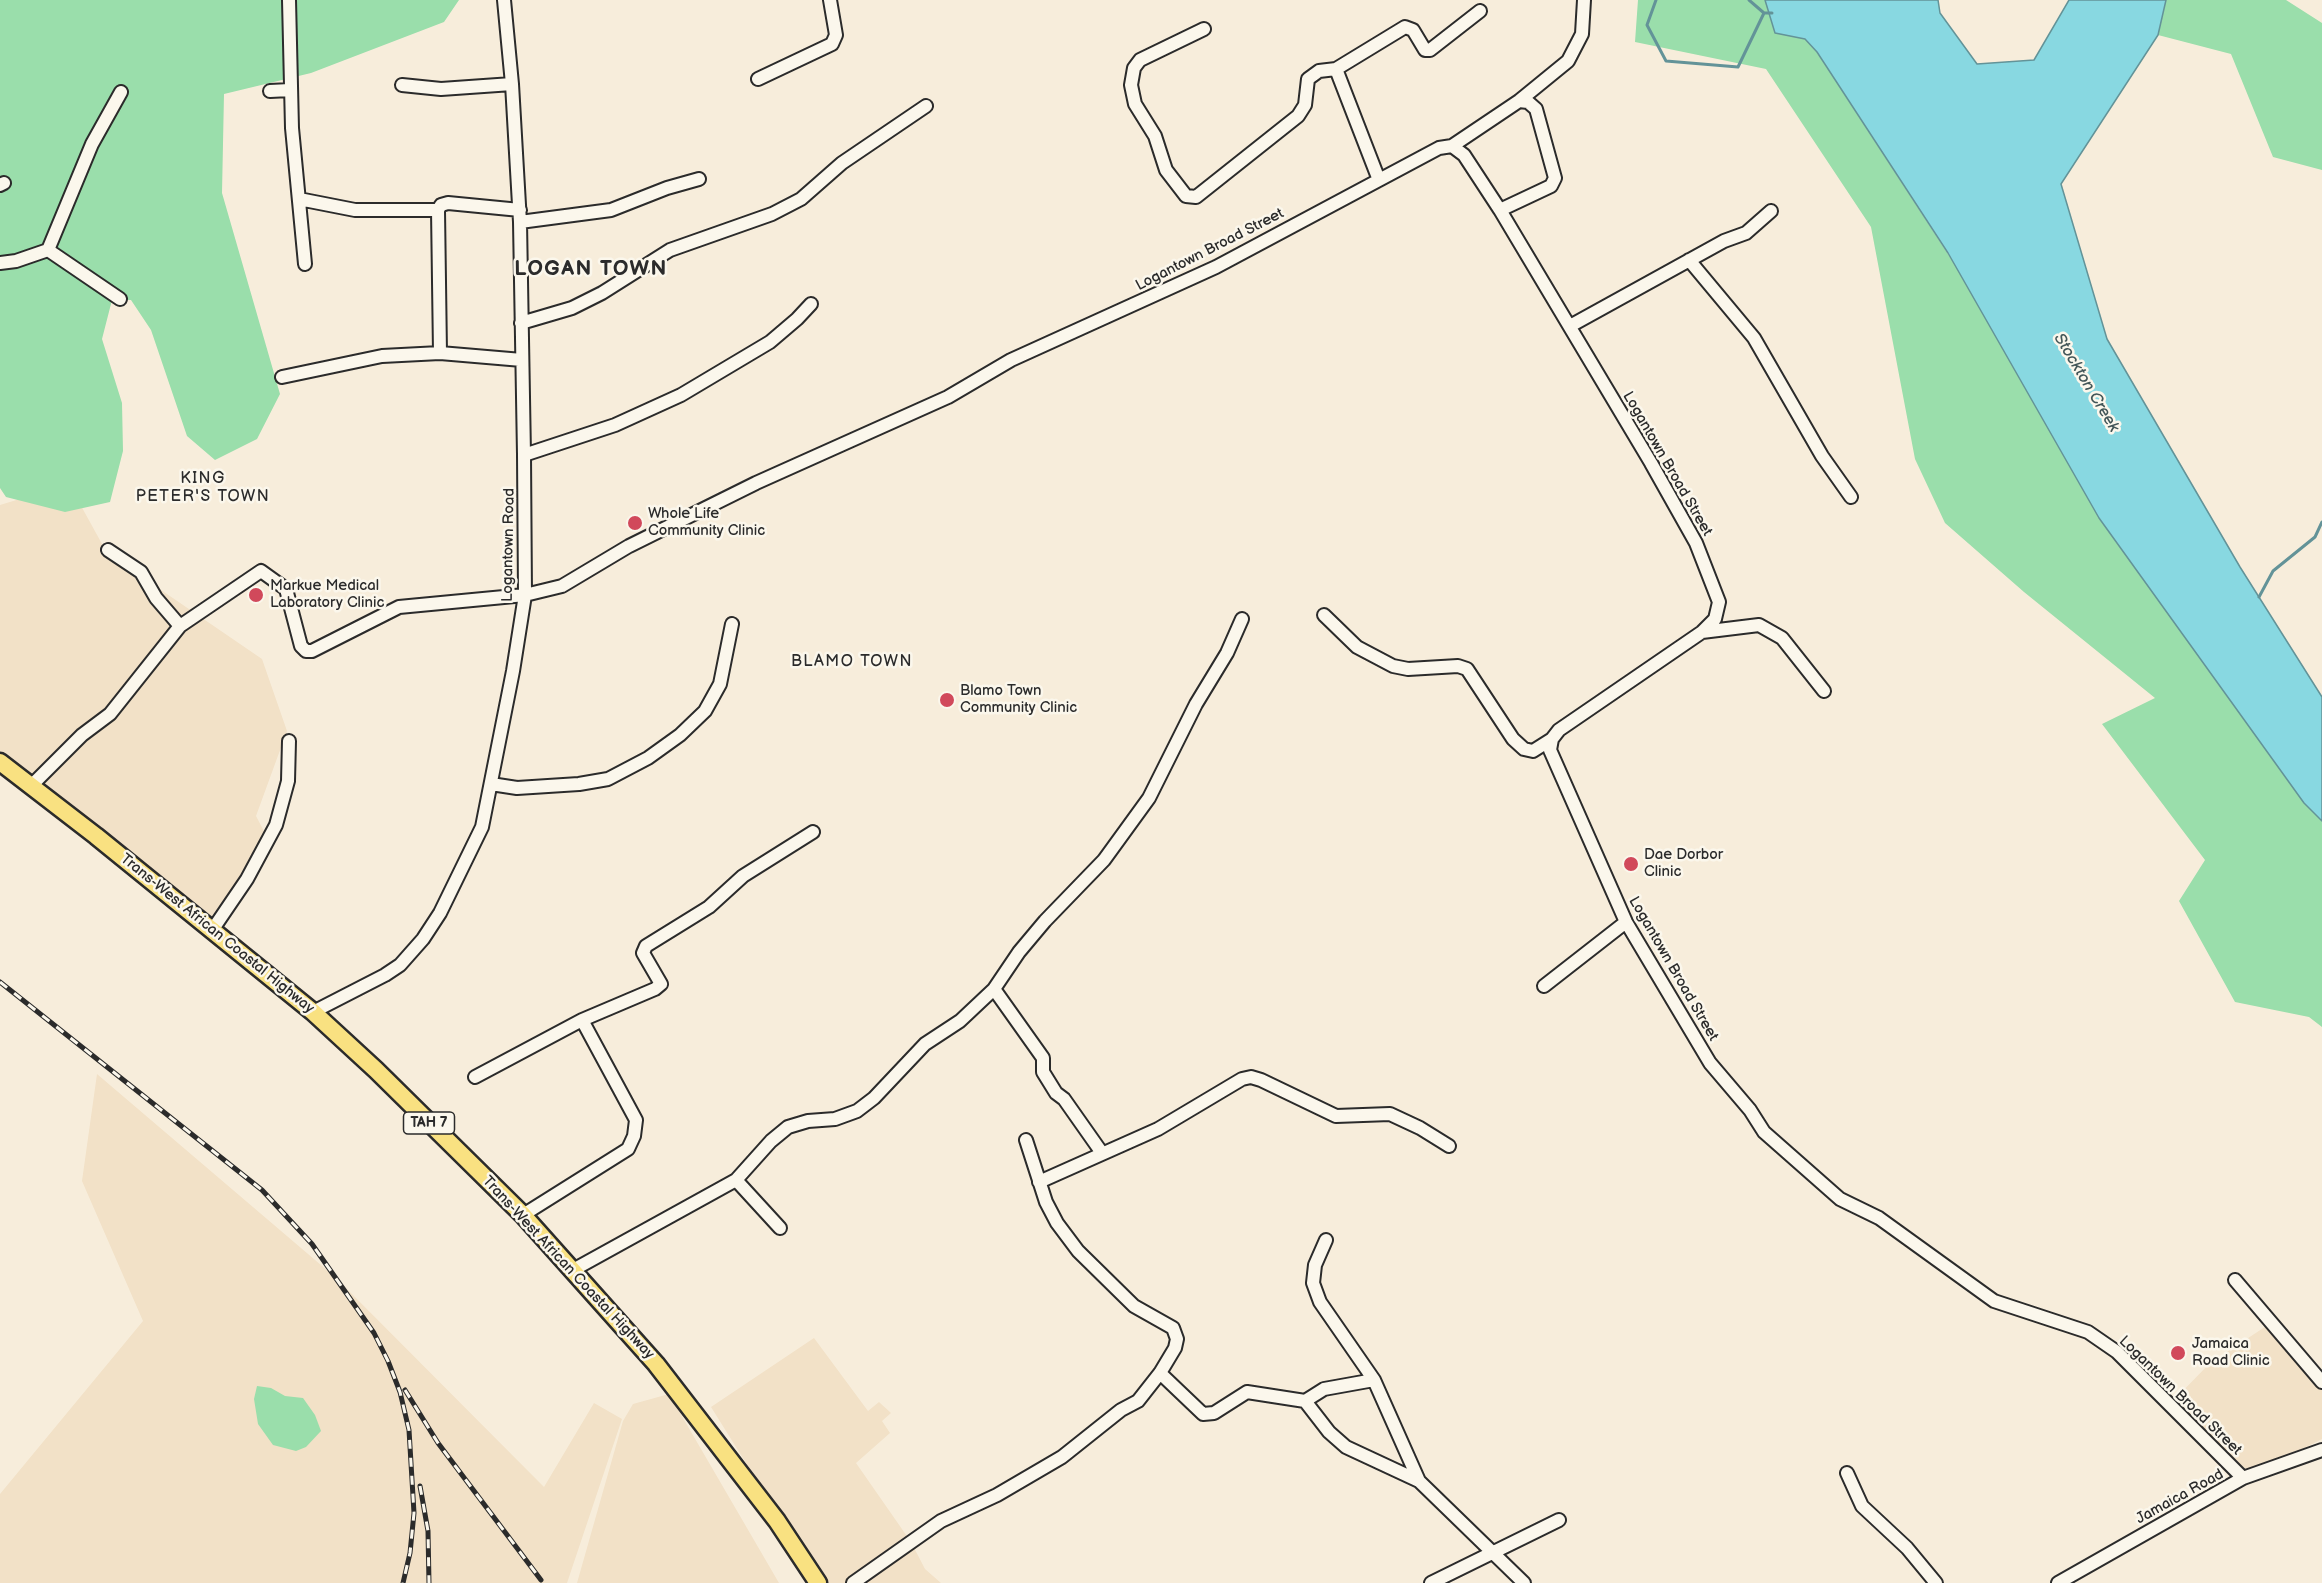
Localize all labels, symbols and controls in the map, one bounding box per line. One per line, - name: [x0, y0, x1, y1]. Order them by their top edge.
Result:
- street label: Logantown Broad Street: [1133, 205, 1287, 295]
- district label: LOGAN TOWN: [514, 257, 668, 283]
- water label: Stockton Creek: [2049, 330, 2123, 436]
- street label: Logantown Broad Street: [1618, 389, 1716, 539]
- district label: KING PETER'S TOWN: [136, 469, 270, 507]
- street label: Logantown Road: [499, 488, 519, 602]
- place label: Whole Life Community Clinic: [648, 505, 765, 540]
- marker: Whole Life Community Clinic: [626, 514, 644, 532]
- place label: Markue Medical Laboratory Clinic: [270, 577, 384, 612]
- marker: Markue Medical Laboratory Clinic: [247, 586, 265, 604]
- district label: BLAMO TOWN: [791, 652, 913, 672]
- place label: Blamo Town Community Clinic: [960, 682, 1077, 717]
- marker: Blamo Town Community Clinic: [938, 691, 956, 709]
- place label: Dae Dorbor Clinic: [1644, 846, 1723, 881]
- street label: Trans-West African Coastal Highway: [117, 850, 317, 1018]
- marker: Dae Dorbor Clinic: [1622, 855, 1640, 873]
- street label: Logantown Broad Street: [1624, 894, 1722, 1044]
- road number: TAH 7: [404, 1112, 454, 1134]
- street label: Trans-West African Coastal Highway: [478, 1173, 658, 1363]
- street label: Logantown Broad Street: [2115, 1333, 2245, 1459]
- place label: Jamaica Road Clinic: [2192, 1335, 2270, 1370]
- marker: Jamaica Road Clinic: [2169, 1344, 2187, 1362]
- street label: Jamaica Road: [2133, 1466, 2227, 1528]

